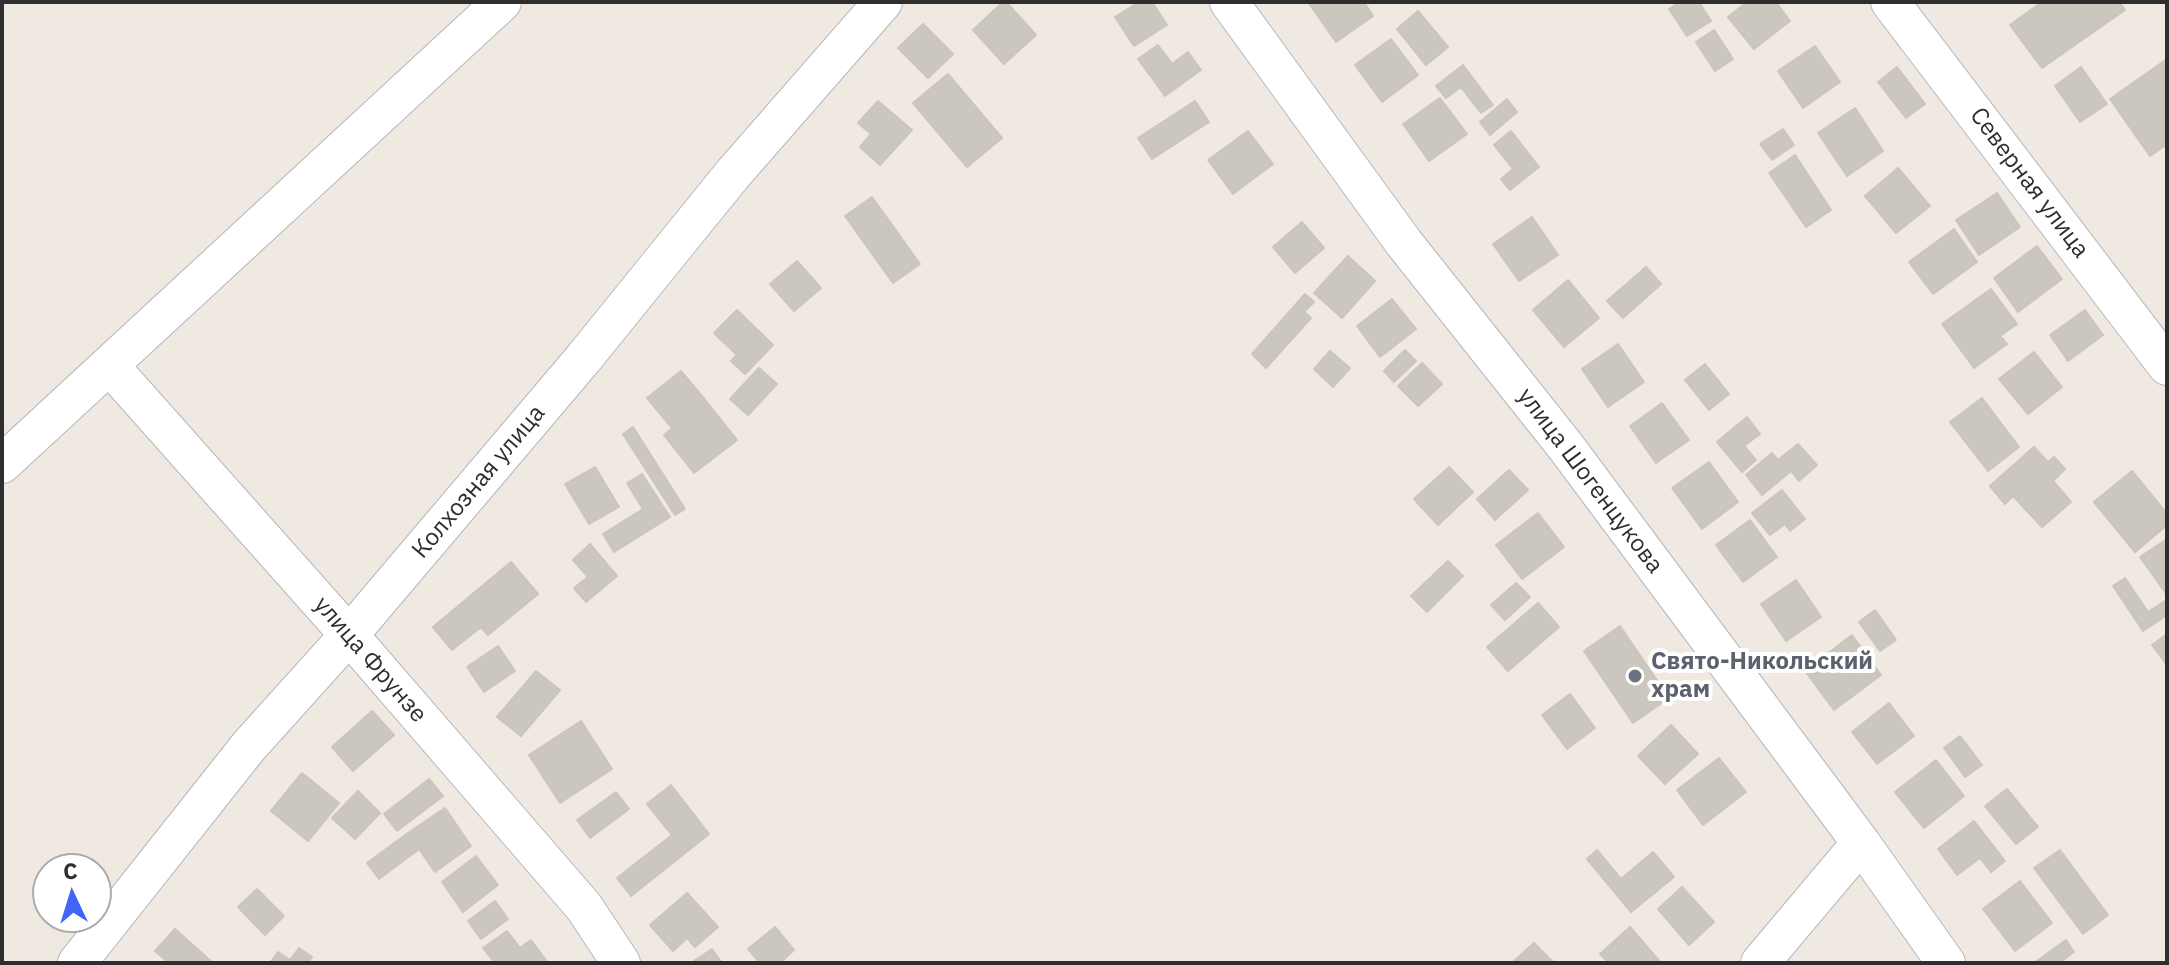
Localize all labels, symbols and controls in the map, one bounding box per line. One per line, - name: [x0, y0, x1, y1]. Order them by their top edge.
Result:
- street label: Северная улица: [1963, 102, 2095, 264]
- street label: улица Шогенцукова: [1511, 383, 1669, 579]
- street label: Колхозная улица: [406, 399, 552, 565]
- street label: улица Фрунзе: [307, 591, 433, 729]
- place label: Свято-Никольский храм: [1651, 648, 1873, 704]
- marker: Свято-Никольский храм: [1626, 667, 1644, 685]
- north arrow: [32, 853, 112, 933]
- text: С: [62, 856, 79, 886]

